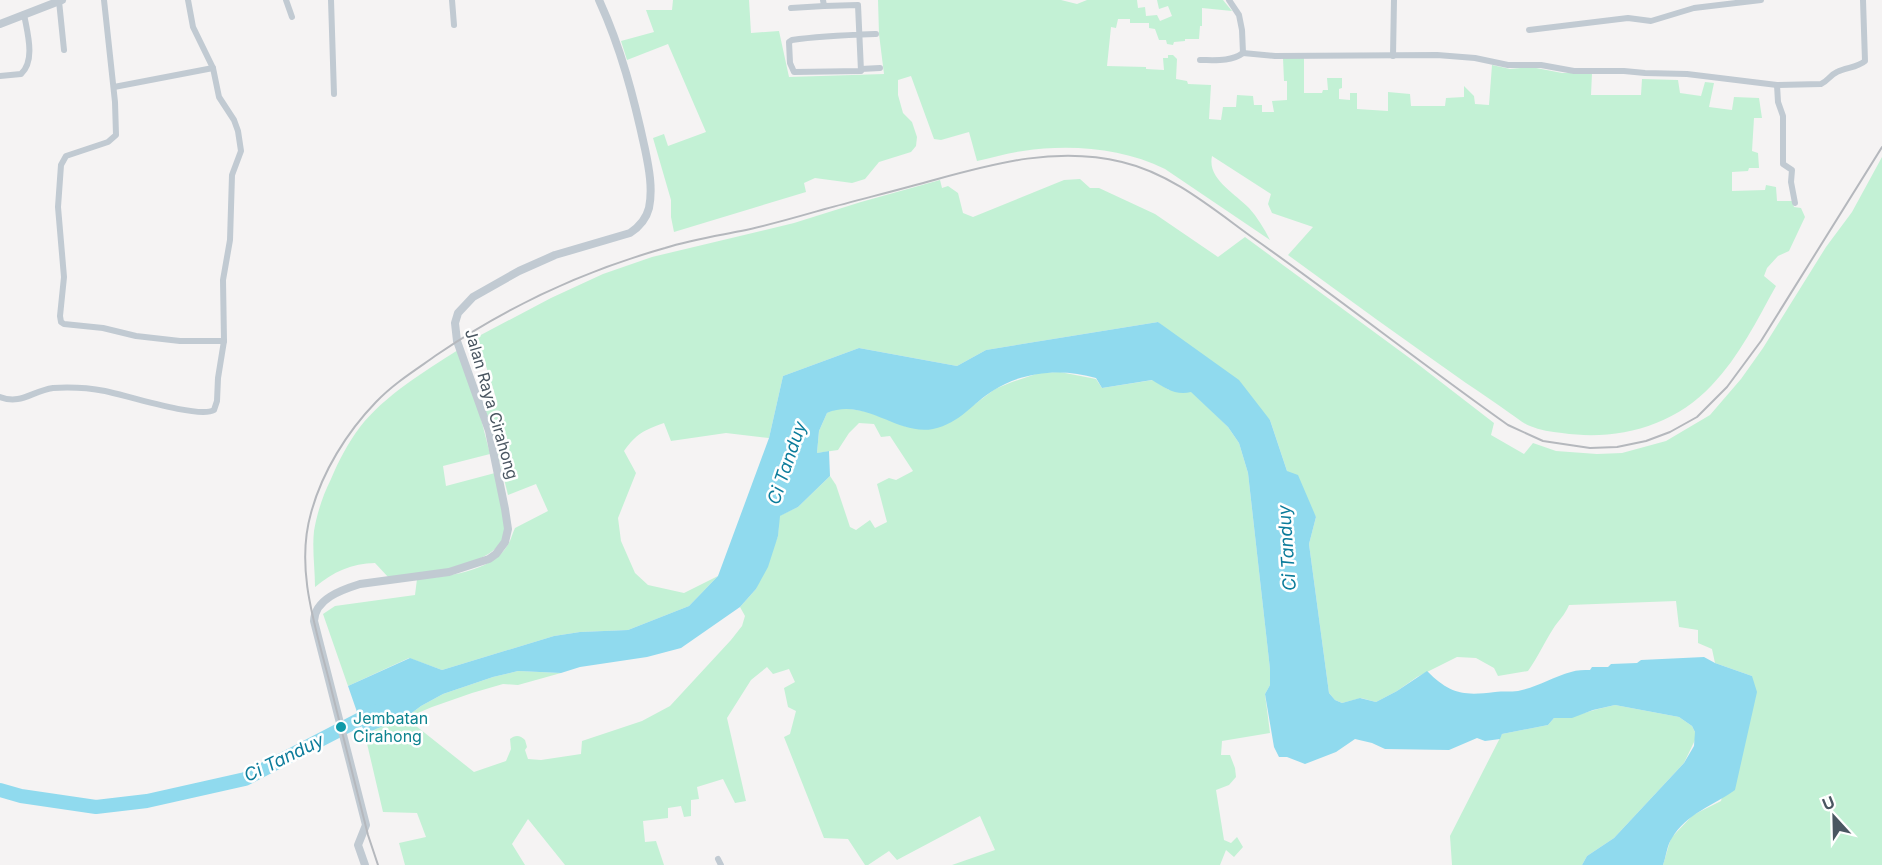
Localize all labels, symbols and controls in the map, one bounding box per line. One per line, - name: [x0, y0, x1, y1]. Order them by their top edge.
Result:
- street label: Jalan Raya Cirahong: [461, 327, 523, 481]
- water label: Ci Tanduy: [763, 418, 811, 507]
- water label: Ci Tanduy: [1273, 503, 1300, 592]
- place label: Jembatan Cirahong: [353, 708, 428, 746]
- marker: Jembatan Cirahong: [334, 720, 348, 734]
- water label: Ci Tanduy: [240, 729, 328, 786]
- north arrow: [1804, 787, 1864, 847]
- text: U: [1819, 792, 1838, 815]

